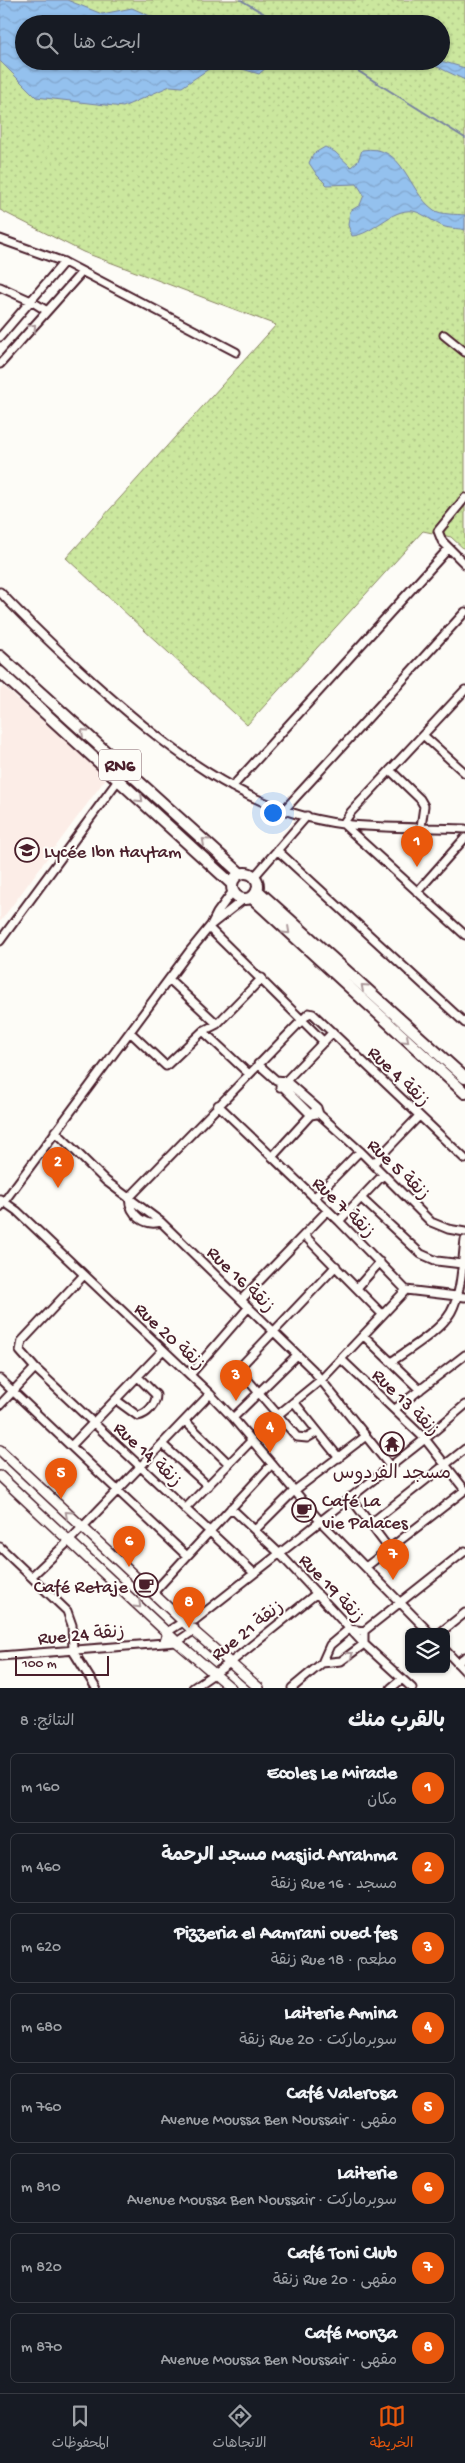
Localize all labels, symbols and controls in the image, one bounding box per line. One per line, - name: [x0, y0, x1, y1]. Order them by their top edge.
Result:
- search box: [15, 15, 450, 70]
- icon: search: [33, 29, 61, 57]
- text: ابحث هنا: [73, 33, 141, 56]
- one-way arrow: [27, 324, 36, 333]
- one-way arrow: [81, 729, 90, 738]
- road number: RN6: [99, 750, 141, 780]
- one-way arrow: [134, 793, 143, 802]
- your location: [260, 800, 286, 826]
- pin: 1: [401, 826, 433, 867]
- school or university icon: Lycée Ibn Haytam: [14, 837, 40, 863]
- one-way arrow: [201, 838, 210, 847]
- place label: Lycée Ibn Haytam: [44, 842, 182, 865]
- one-way arrow: [281, 925, 290, 934]
- one-way arrow: [360, 984, 369, 993]
- one-way arrow: [401, 1035, 410, 1044]
- street label: Rue 4 زنقة: [362, 1042, 434, 1113]
- street label: Rue 5 زنقة: [361, 1135, 434, 1206]
- pin: 2: [42, 1147, 74, 1188]
- street label: Rue 7 زنقة: [306, 1173, 379, 1244]
- street label: Rue 16 زنقة: [201, 1242, 279, 1319]
- street label: Rue 20 زنقة: [128, 1299, 209, 1376]
- pin: 3: [220, 1360, 252, 1401]
- street label: Rue 13 زنقة: [366, 1365, 443, 1442]
- pin: 4: [254, 1412, 286, 1453]
- street label: Rue 14 زنقة: [108, 1418, 186, 1493]
- temple icon: مسجد الفردوس: [379, 1431, 405, 1457]
- pin: 5: [45, 1458, 77, 1499]
- place label: مسجد الفردوس: [333, 1463, 451, 1486]
- place label: Café La vie Palaces: [322, 1491, 409, 1536]
- cafe icon: Café La vie Palaces: [291, 1497, 317, 1523]
- one-way arrow: [64, 1511, 73, 1520]
- pin: 6: [113, 1526, 145, 1567]
- pin: 7: [377, 1539, 409, 1580]
- street label: Rue 19 زنقة: [293, 1550, 368, 1629]
- cafe icon: Café Retaje: [133, 1572, 159, 1598]
- place label: Café Retaje: [34, 1577, 128, 1600]
- pin: 8: [173, 1587, 205, 1628]
- street label: Rue 21 زنقة: [207, 1596, 289, 1667]
- one-way arrow: [132, 1599, 141, 1608]
- street label: Rue 24 زنقة: [37, 1621, 126, 1652]
- map controls: [405, 1628, 450, 1673]
- button: layers: [405, 1628, 450, 1673]
- one-way arrow: [344, 1652, 354, 1661]
- scale bar: [15, 1653, 109, 1676]
- text: 100 m: [22, 1656, 57, 1673]
- text: بالقرب منك: [348, 1710, 445, 1735]
- text: النتائج: 8: [20, 1713, 75, 1732]
- text: Ecoles Le Miracle: [267, 1763, 397, 1786]
- text: 160 m: [21, 1779, 60, 1798]
- text: 1: [425, 1779, 431, 1798]
- text: مكان: [367, 1792, 397, 1811]
- text: Masjid Arrahma مسجد الرحمة: [161, 1845, 397, 1868]
- text: 460 m: [21, 1859, 61, 1878]
- text: 2: [424, 1859, 432, 1878]
- text: مسجد · Rue 16 زنقة: [271, 1876, 397, 1895]
- text: Pizzeria el Aamrani oued fes: [174, 1923, 397, 1946]
- text: 620 m: [21, 1939, 61, 1958]
- text: 3: [424, 1939, 432, 1958]
- text: مطعم · Rue 18 زنقة: [271, 1952, 397, 1971]
- text: Laiterie Amina: [284, 2003, 397, 2026]
- text: 680 m: [21, 2019, 62, 2038]
- text: 4: [424, 2019, 432, 2038]
- text: سوبرماركت · Rue 20 زنقة: [239, 2032, 397, 2051]
- text: Café Valerosa: [287, 2083, 397, 2106]
- text: 760 m: [21, 2099, 62, 2118]
- text: 5: [424, 2099, 432, 2118]
- text: مقهى · Avenue Moussa Ben Noussair: [161, 2112, 397, 2131]
- text: Laiterie: [337, 2163, 397, 2186]
- text: 810 m: [21, 2179, 60, 2198]
- text: 6: [424, 2179, 432, 2198]
- text: سوبرماركت · Avenue Moussa Ben Noussair: [127, 2192, 397, 2211]
- text: Café Toni Club: [288, 2243, 397, 2266]
- text: 820 m: [21, 2259, 62, 2278]
- text: 7: [424, 2259, 432, 2278]
- text: مقهى · Rue 20 زنقة: [273, 2272, 397, 2291]
- text: Café Monza: [305, 2323, 397, 2346]
- text: 870 m: [21, 2339, 62, 2358]
- text: 8: [424, 2339, 432, 2358]
- text: مقهى · Avenue Moussa Ben Noussair: [161, 2352, 397, 2371]
- tab: المحفوظات: [52, 2402, 109, 2455]
- tab: الاتجاهات: [212, 2402, 267, 2455]
- tab: الخريطة: [370, 2402, 413, 2455]

